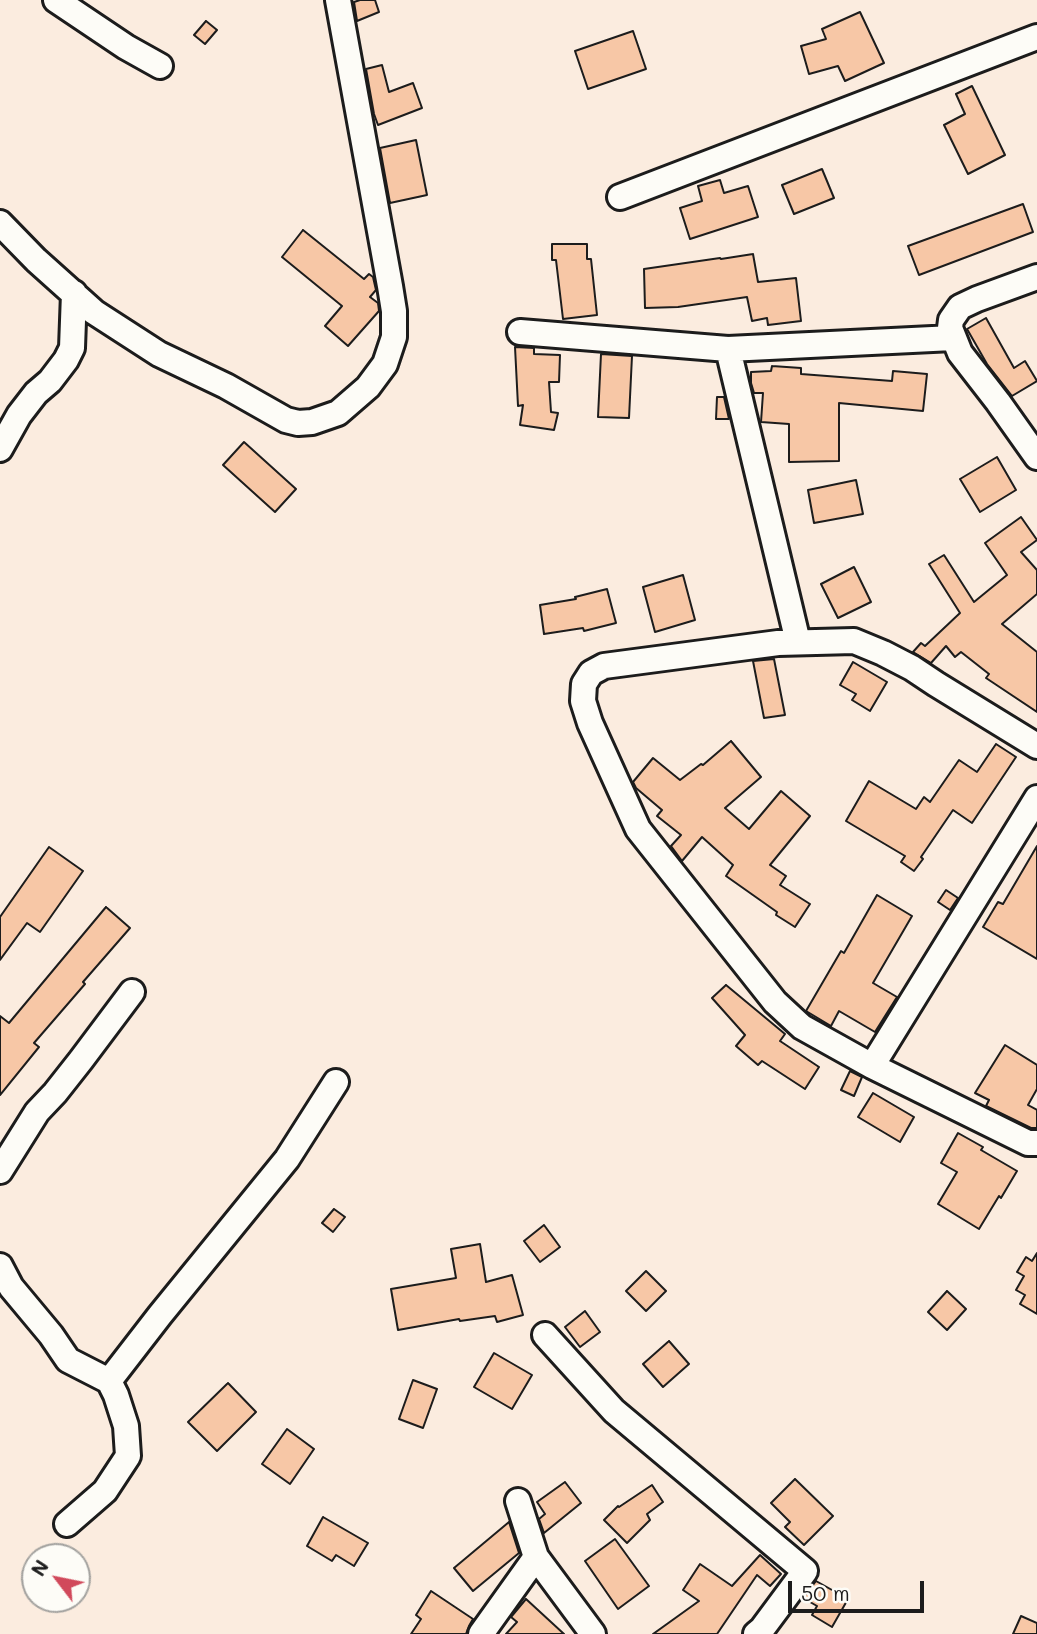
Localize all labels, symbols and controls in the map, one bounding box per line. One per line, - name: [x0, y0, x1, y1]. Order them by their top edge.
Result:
- north arrow: [21, 1543, 91, 1613]
- text: N: [25, 1555, 54, 1580]
- scale bar: [792, 1568, 928, 1612]
- text: 50 m: [801, 1579, 850, 1606]

